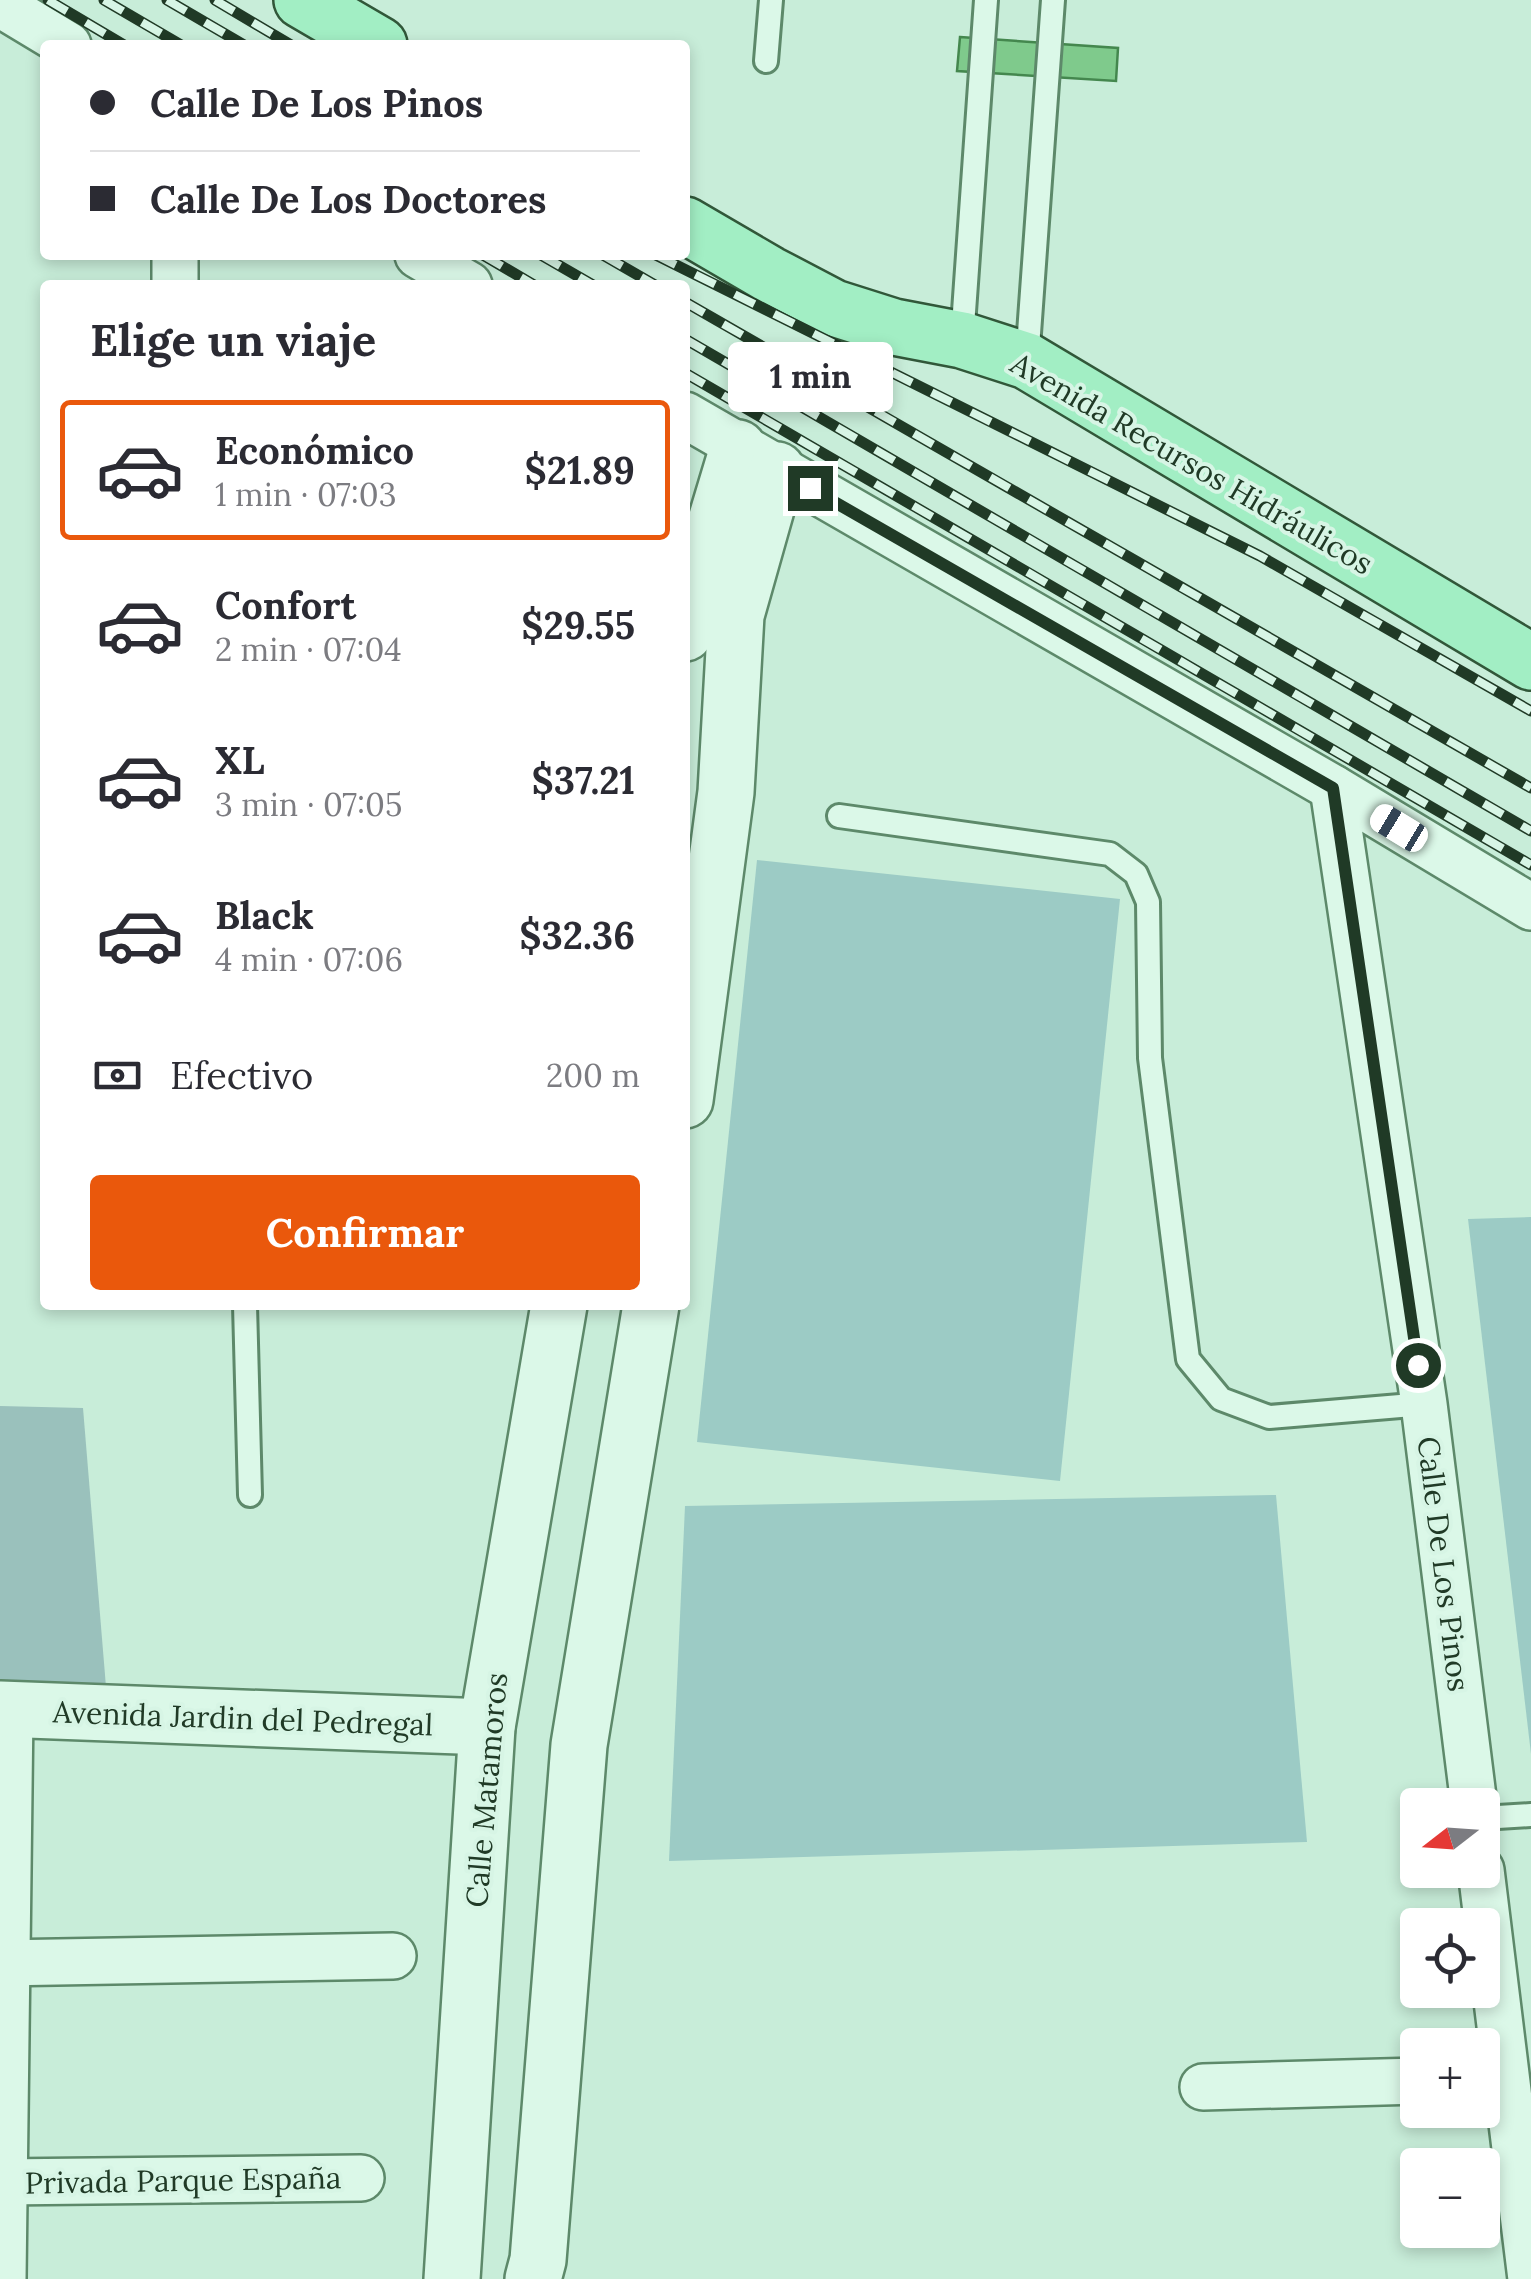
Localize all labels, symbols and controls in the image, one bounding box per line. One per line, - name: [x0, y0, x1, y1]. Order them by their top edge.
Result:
- text: Calle De Los Pinos: [150, 79, 483, 127]
- text: Calle De Los Doctores: [150, 175, 546, 223]
- text: Elige un viaje: [90, 311, 376, 368]
- callout: 1 min: [728, 343, 892, 413]
- street label: Avenida Recursos Hidráulicos: [1003, 343, 1380, 582]
- text: 1 min: [770, 356, 851, 397]
- icon: car: [95, 425, 185, 515]
- text: Económico: [215, 426, 414, 474]
- text: $21.89: [524, 446, 635, 494]
- route end: [788, 466, 833, 511]
- text: 1 min · 07:03: [215, 474, 397, 515]
- icon: car: [95, 580, 185, 670]
- text: Confort: [215, 581, 356, 629]
- text: $29.55: [521, 601, 635, 649]
- text: 2 min · 07:04: [215, 629, 402, 670]
- icon: car: [95, 735, 185, 825]
- text: XL: [215, 736, 265, 784]
- text: $37.21: [531, 756, 635, 804]
- text: 3 min · 07:05: [215, 784, 402, 825]
- car: [1366, 800, 1432, 856]
- icon: car: [95, 890, 185, 980]
- text: Black: [215, 891, 314, 939]
- text: $32.36: [519, 911, 635, 959]
- text: 4 min · 07:06: [215, 939, 403, 980]
- icon: cash: [90, 1048, 145, 1103]
- text: Efectivo: [170, 1051, 313, 1099]
- text: 200 m: [546, 1055, 640, 1096]
- button: Confirmar: [90, 1175, 640, 1290]
- route start: [1396, 1343, 1441, 1388]
- street label: Calle De Los Pinos: [1410, 1434, 1478, 1694]
- street label: Calle Matamoros: [457, 1671, 515, 1909]
- street label: Avenida Jardin del Pedregal: [51, 1692, 434, 1745]
- north arrow: [1400, 1788, 1500, 1888]
- map controls: [1400, 1788, 1500, 2248]
- button: locate: [1400, 1908, 1500, 2008]
- button: +: [1400, 2028, 1500, 2128]
- button: −: [1400, 2148, 1500, 2248]
- street label: Privada Parque España: [24, 2158, 342, 2202]

